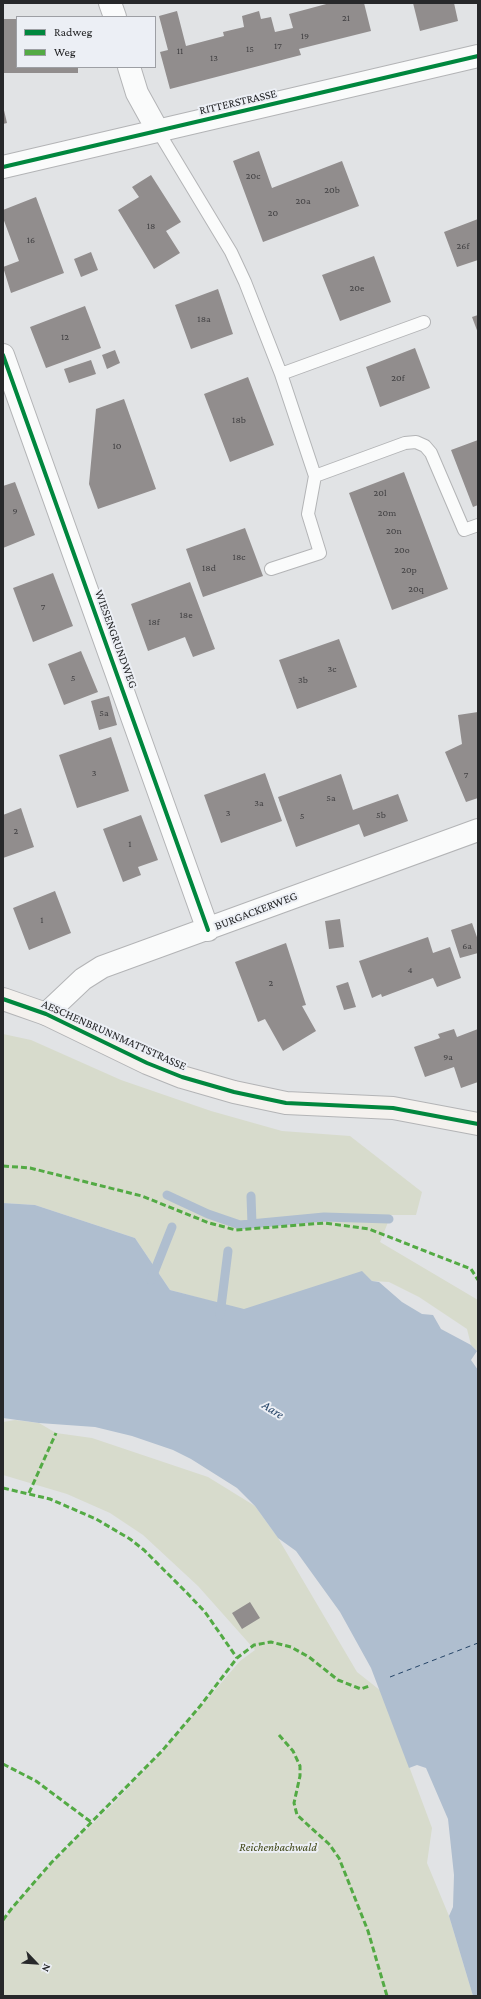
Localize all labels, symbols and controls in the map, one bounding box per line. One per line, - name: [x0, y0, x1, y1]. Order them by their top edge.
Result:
- house number: 21: [342, 12, 350, 24]
- legend: [16, 16, 156, 68]
- text: Radweg: [54, 25, 92, 39]
- house number: 19: [301, 30, 309, 42]
- house number: 17: [274, 40, 282, 52]
- house number: 15: [246, 43, 254, 55]
- text: Weg: [54, 45, 76, 59]
- house number: 11: [177, 45, 183, 57]
- house number: 13: [210, 52, 218, 64]
- street label: RITTERSTRASSE: [198, 86, 278, 118]
- house number: 20c: [246, 170, 260, 182]
- house number: 20b: [324, 184, 340, 196]
- house number: 20a: [295, 195, 311, 207]
- house number: 20: [268, 207, 278, 219]
- house number: 18: [147, 220, 155, 232]
- house number: 16: [27, 234, 35, 246]
- house number: 26f: [457, 240, 469, 252]
- house number: 20e: [350, 282, 364, 294]
- house number: 18a: [197, 313, 211, 325]
- house number: 12: [61, 331, 69, 343]
- house number: 20f: [391, 372, 405, 384]
- house number: 18b: [232, 414, 246, 426]
- house number: 10: [113, 440, 121, 452]
- house number: 20l: [373, 487, 387, 499]
- house number: 9: [12, 505, 18, 517]
- house number: 20m: [378, 507, 396, 519]
- house number: 20n: [386, 525, 402, 537]
- house number: 20o: [394, 544, 410, 556]
- house number: 18c: [233, 551, 245, 563]
- house number: 18d: [202, 562, 216, 574]
- house number: 20p: [401, 564, 417, 576]
- house number: 20q: [408, 583, 424, 595]
- street label: WIESENGRUNDWEG: [91, 588, 141, 690]
- house number: 7: [41, 601, 45, 613]
- house number: 18e: [179, 609, 193, 621]
- house number: 18f: [148, 616, 160, 628]
- house number: 3c: [328, 663, 336, 675]
- house number: 5: [71, 672, 75, 684]
- house number: 3b: [298, 674, 308, 686]
- house number: 5a: [99, 707, 109, 719]
- house number: 3: [92, 767, 96, 779]
- house number: 7: [464, 769, 468, 781]
- house number: 5a: [326, 792, 336, 804]
- house number: 3a: [254, 797, 264, 809]
- house number: 3: [226, 807, 230, 819]
- house number: 5b: [376, 809, 386, 821]
- house number: 5: [300, 810, 304, 822]
- house number: 2: [14, 825, 18, 837]
- house number: 1: [128, 838, 132, 850]
- street label: BURGACKERWEG: [213, 889, 299, 933]
- house number: 1: [40, 914, 44, 926]
- house number: 6a: [462, 940, 472, 952]
- house number: 4: [407, 964, 413, 976]
- house number: 2: [269, 977, 273, 989]
- street label: AESCHENBRUNNMATTSTRASSE: [39, 996, 189, 1074]
- house number: 9a: [443, 1051, 453, 1063]
- water label: Aare: [259, 1397, 287, 1423]
- park label: Reichenbachwald: [239, 1840, 317, 1854]
- north arrow: [16, 1943, 56, 1983]
- text: N: [40, 1962, 54, 1974]

